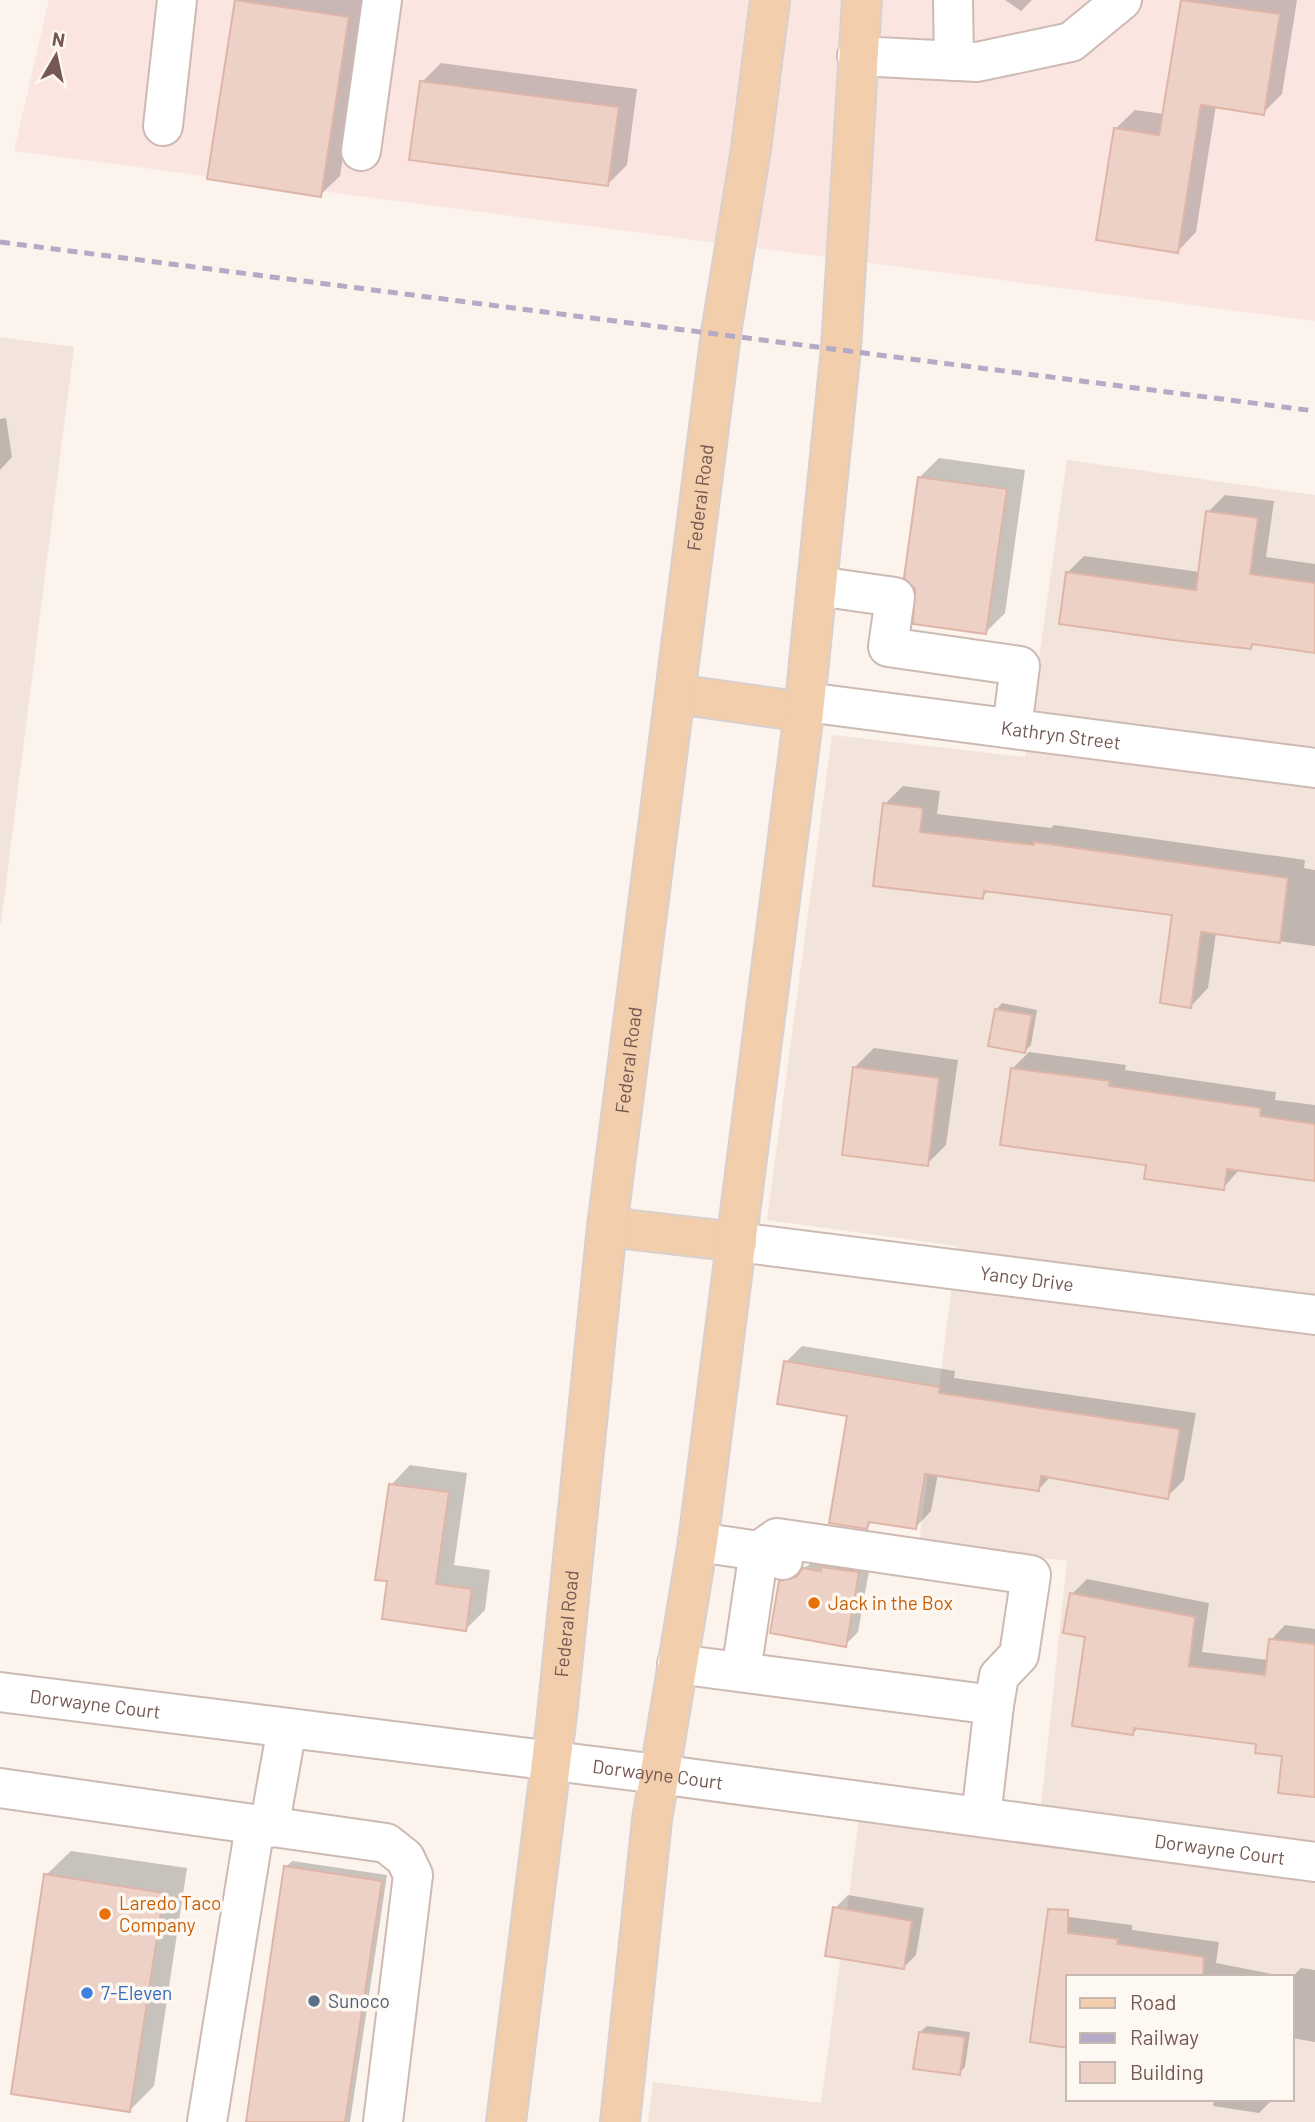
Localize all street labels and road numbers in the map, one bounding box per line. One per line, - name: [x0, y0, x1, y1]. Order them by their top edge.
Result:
- street label: Federal Road: [681, 443, 718, 552]
- street label: Kathryn Street: [1000, 715, 1122, 754]
- street label: Federal Road: [610, 1005, 646, 1115]
- street label: Yancy Drive: [978, 1261, 1075, 1295]
- street label: Federal Road: [549, 1569, 583, 1678]
- street label: Dorwayne Court: [29, 1684, 162, 1723]
- street label: Dorwayne Court: [591, 1754, 725, 1794]
- street label: Dorwayne Court: [1153, 1829, 1287, 1869]

